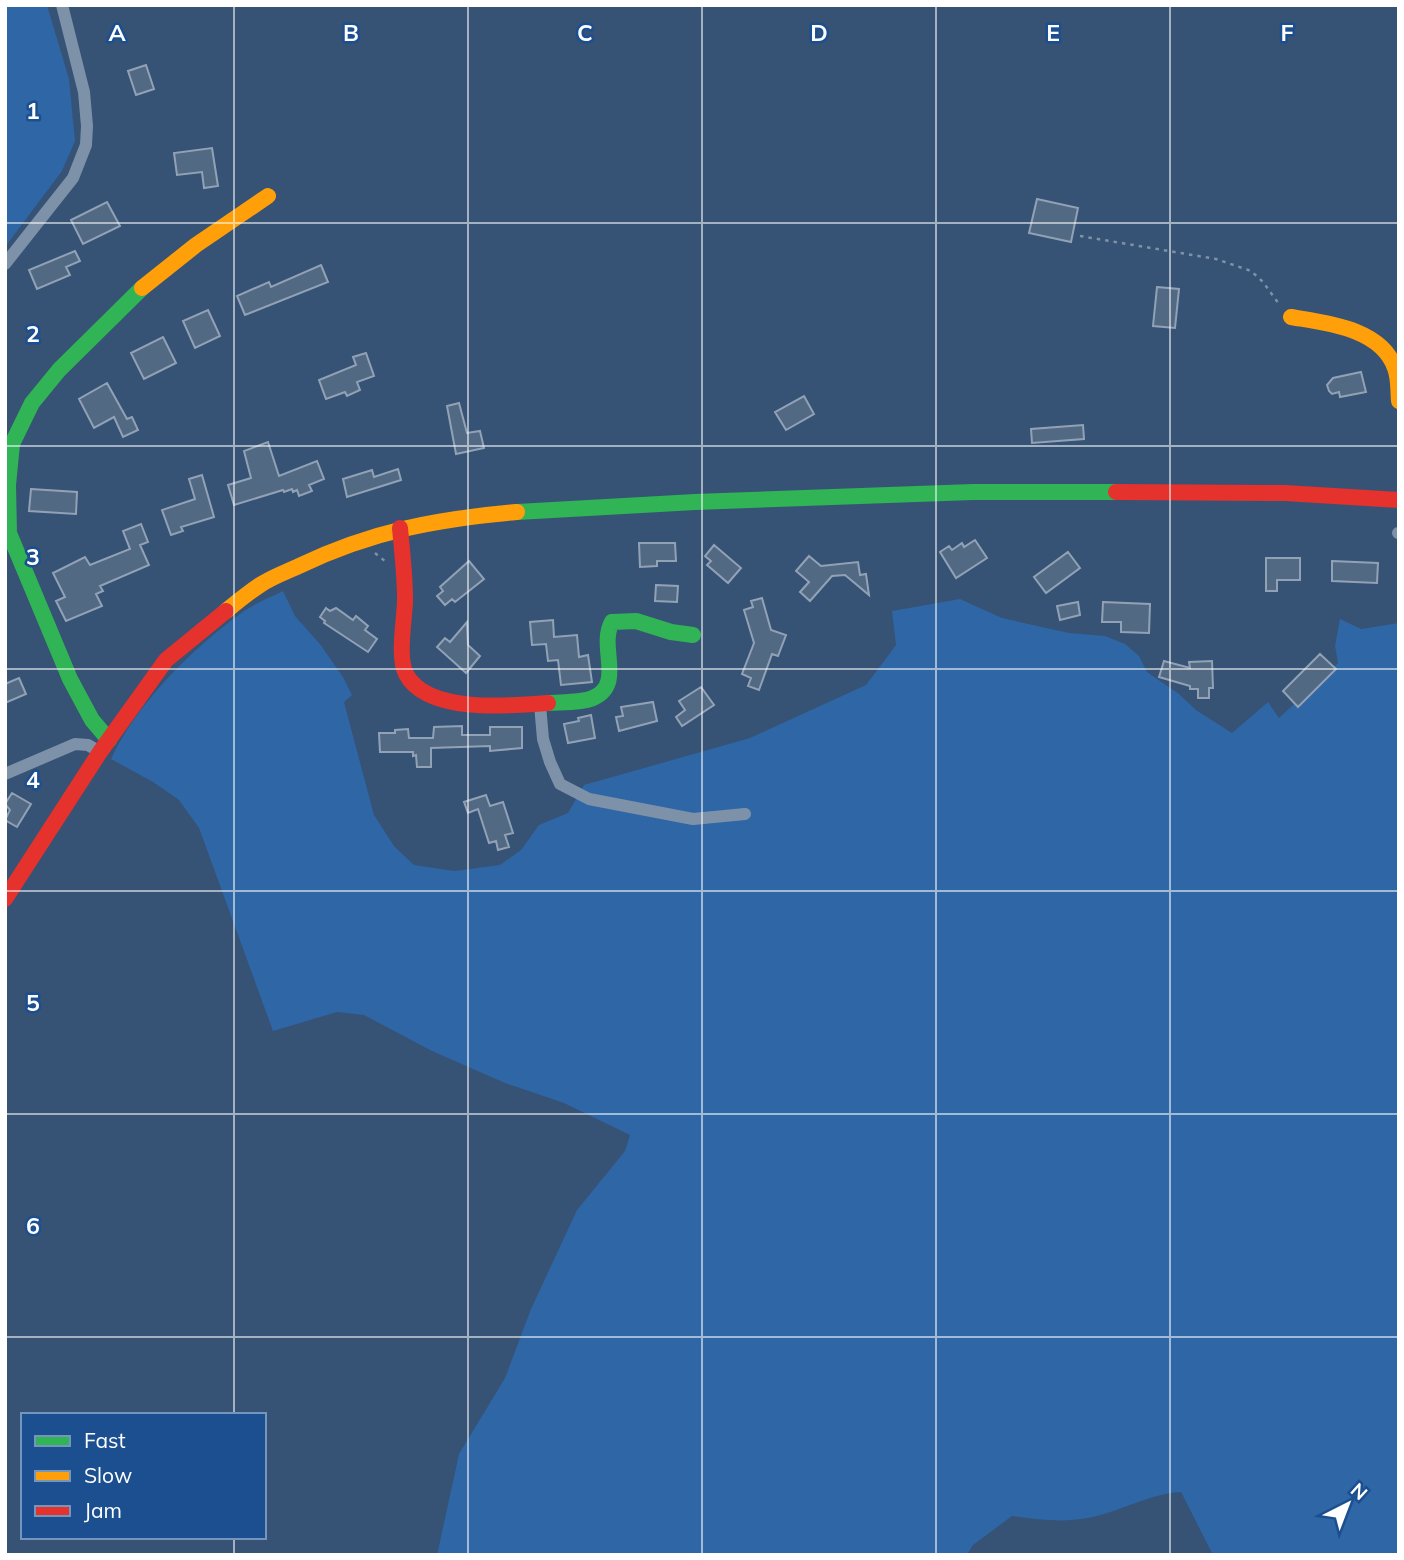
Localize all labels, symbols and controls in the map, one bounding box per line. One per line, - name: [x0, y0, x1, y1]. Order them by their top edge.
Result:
- text: A: [108, 18, 126, 47]
- text: B: [343, 18, 359, 47]
- text: C: [577, 18, 593, 47]
- text: D: [810, 18, 828, 47]
- text: E: [1046, 18, 1060, 47]
- text: F: [1280, 18, 1294, 47]
- text: 1: [26, 96, 40, 125]
- text: 2: [26, 319, 40, 348]
- text: 3: [26, 542, 40, 571]
- text: 4: [26, 765, 40, 794]
- text: 5: [26, 988, 40, 1017]
- text: 6: [26, 1211, 40, 1240]
- legend: [21, 1413, 266, 1539]
- text: Fast: [84, 1427, 126, 1453]
- text: Slow: [84, 1462, 132, 1488]
- north arrow: [1313, 1469, 1383, 1539]
- text: N: [1346, 1478, 1373, 1505]
- text: Jam: [84, 1497, 122, 1523]

